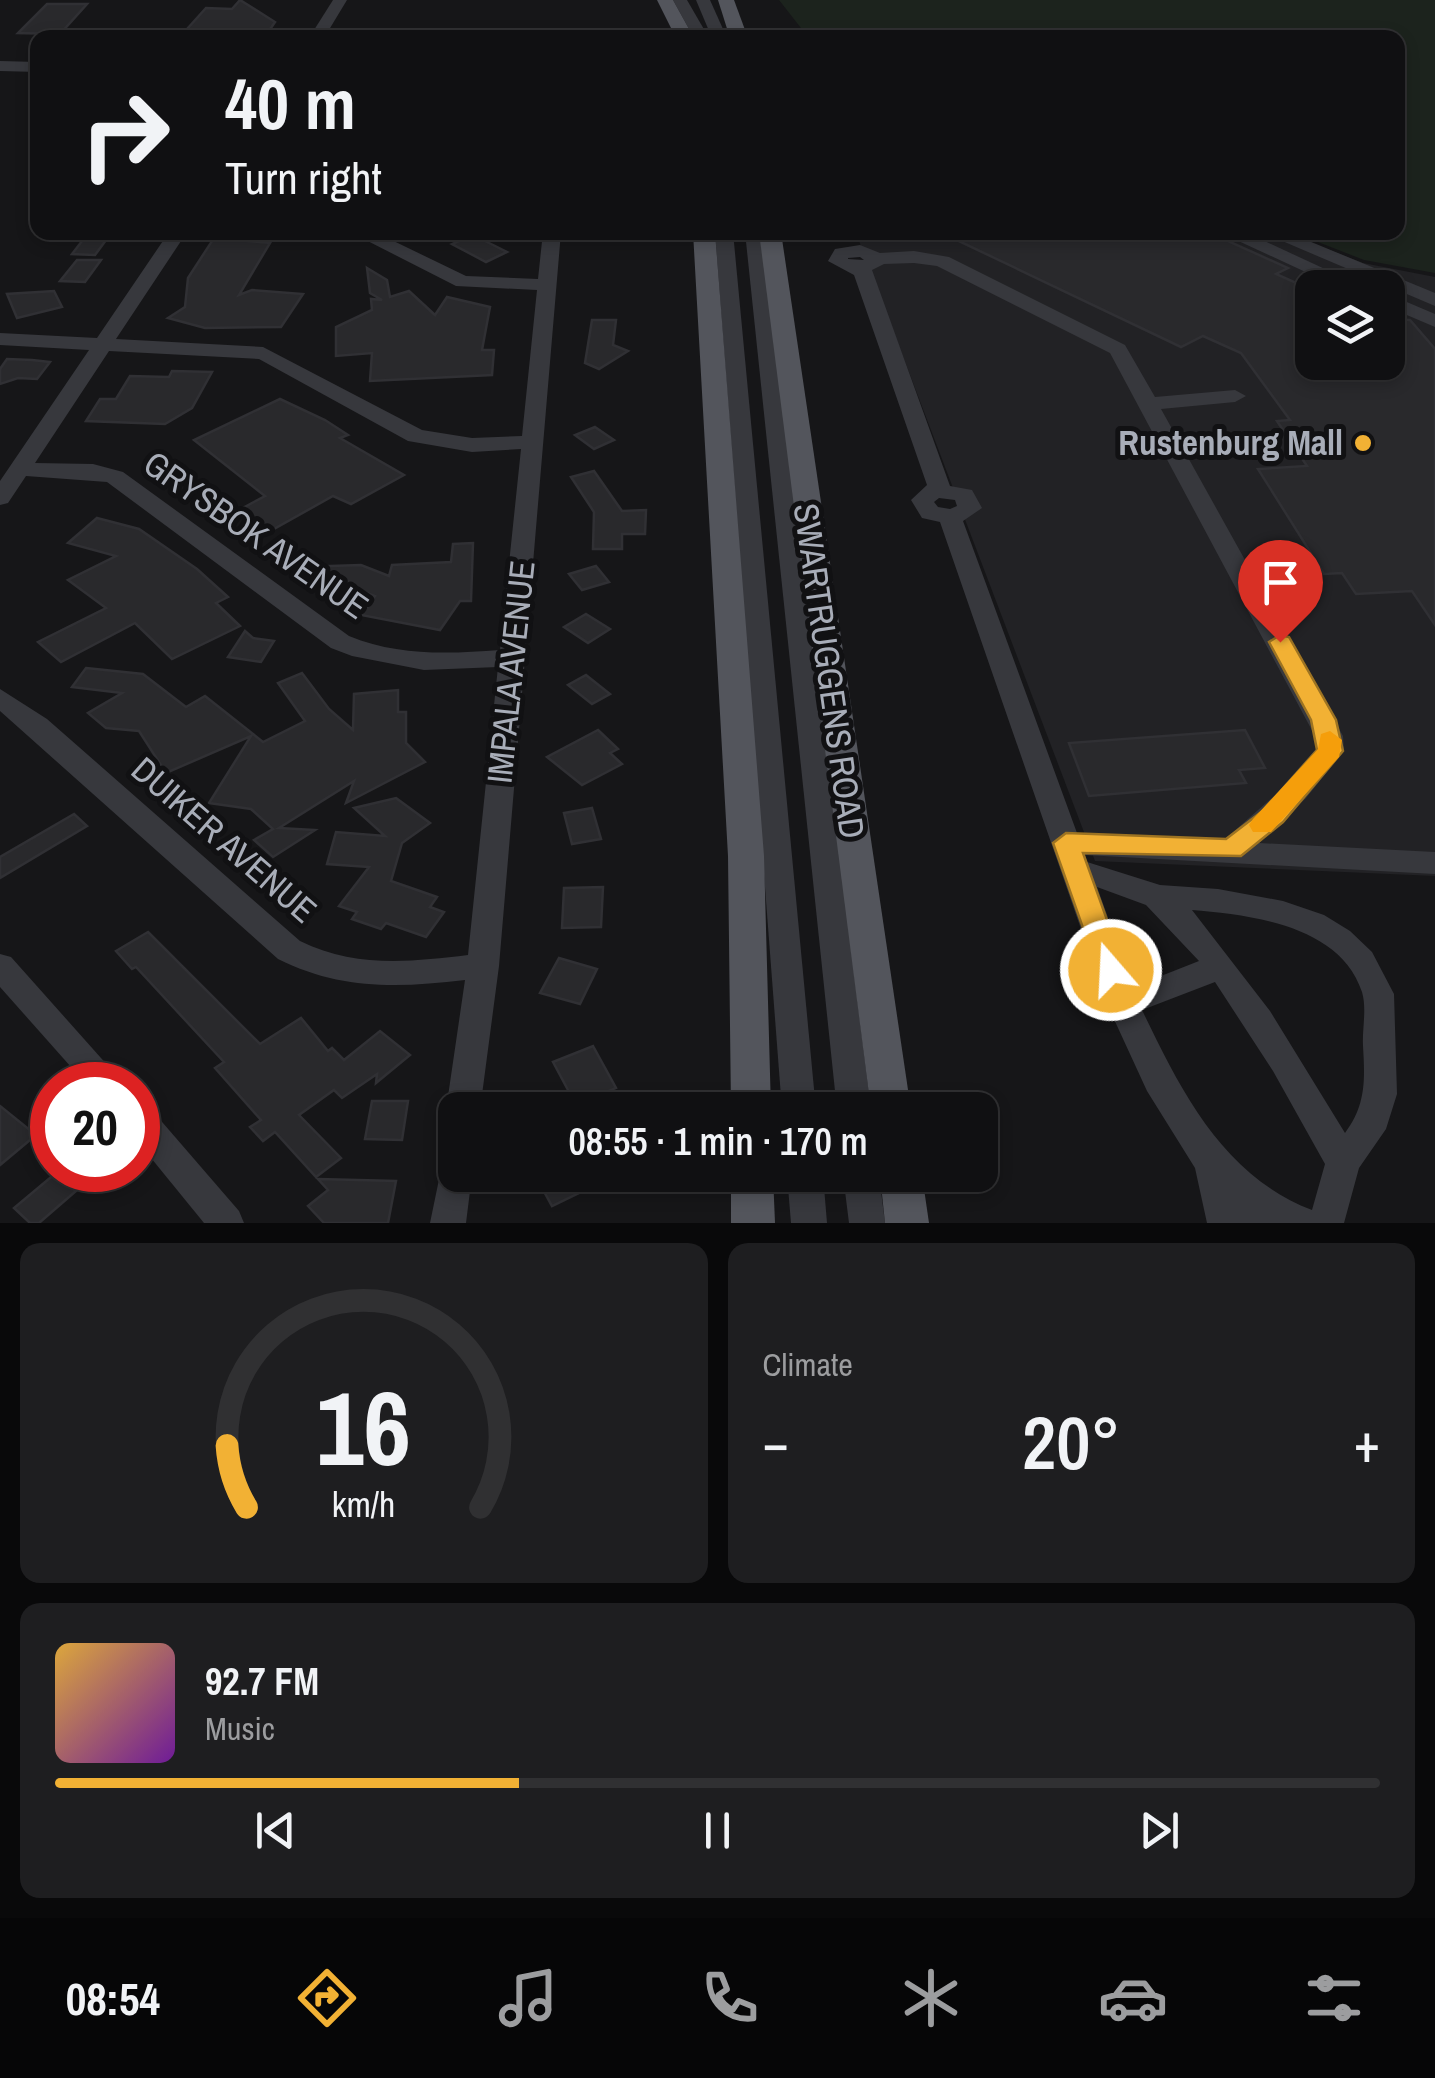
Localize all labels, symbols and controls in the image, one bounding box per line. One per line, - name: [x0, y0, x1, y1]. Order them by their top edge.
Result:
- text: 40 m: [225, 57, 356, 151]
- icon: right: [60, 70, 190, 200]
- text: Turn right: [225, 147, 382, 208]
- map controls: [1295, 270, 1405, 380]
- button: layers: [1295, 270, 1405, 380]
- place label: Rustenburg Mall: [1118, 419, 1343, 466]
- marker: Rustenburg Mall: [1352, 432, 1374, 454]
- street label: GRYSBOK AVENUE: [135, 440, 378, 629]
- street label: SWARTRUGGENS ROAD: [783, 500, 876, 842]
- pin: [1238, 540, 1323, 643]
- icon: arrive: [1253, 555, 1308, 610]
- street label: IMPALA AVENUE: [475, 558, 546, 786]
- street label: DUIKER AVENUE: [122, 746, 327, 933]
- position arrow: [1059, 918, 1163, 1022]
- speed limit sign: 20: [30, 1062, 160, 1192]
- text: 08:55 · 1 min · 170 m: [568, 1116, 868, 1167]
- text: Climate: [763, 1343, 853, 1386]
- text: 16: [316, 1357, 411, 1497]
- text: 20°: [1022, 1391, 1120, 1492]
- text: −: [763, 1405, 789, 1479]
- text: +: [1354, 1405, 1380, 1479]
- text: km/h: [332, 1480, 396, 1528]
- text: 92.7 FM: [205, 1656, 319, 1707]
- text: Music: [205, 1707, 275, 1750]
- icon: previous: [248, 1803, 303, 1858]
- icon: pause: [690, 1803, 745, 1858]
- icon: next: [1132, 1803, 1187, 1858]
- icon: directions: [292, 1963, 362, 2033]
- icon: music: [493, 1963, 563, 2033]
- icon: phone: [695, 1963, 765, 2033]
- icon: climate: [896, 1963, 966, 2033]
- icon: car: [1098, 1963, 1168, 2033]
- icon: filters: [1299, 1963, 1369, 2033]
- text: 08:54: [66, 1968, 160, 2029]

